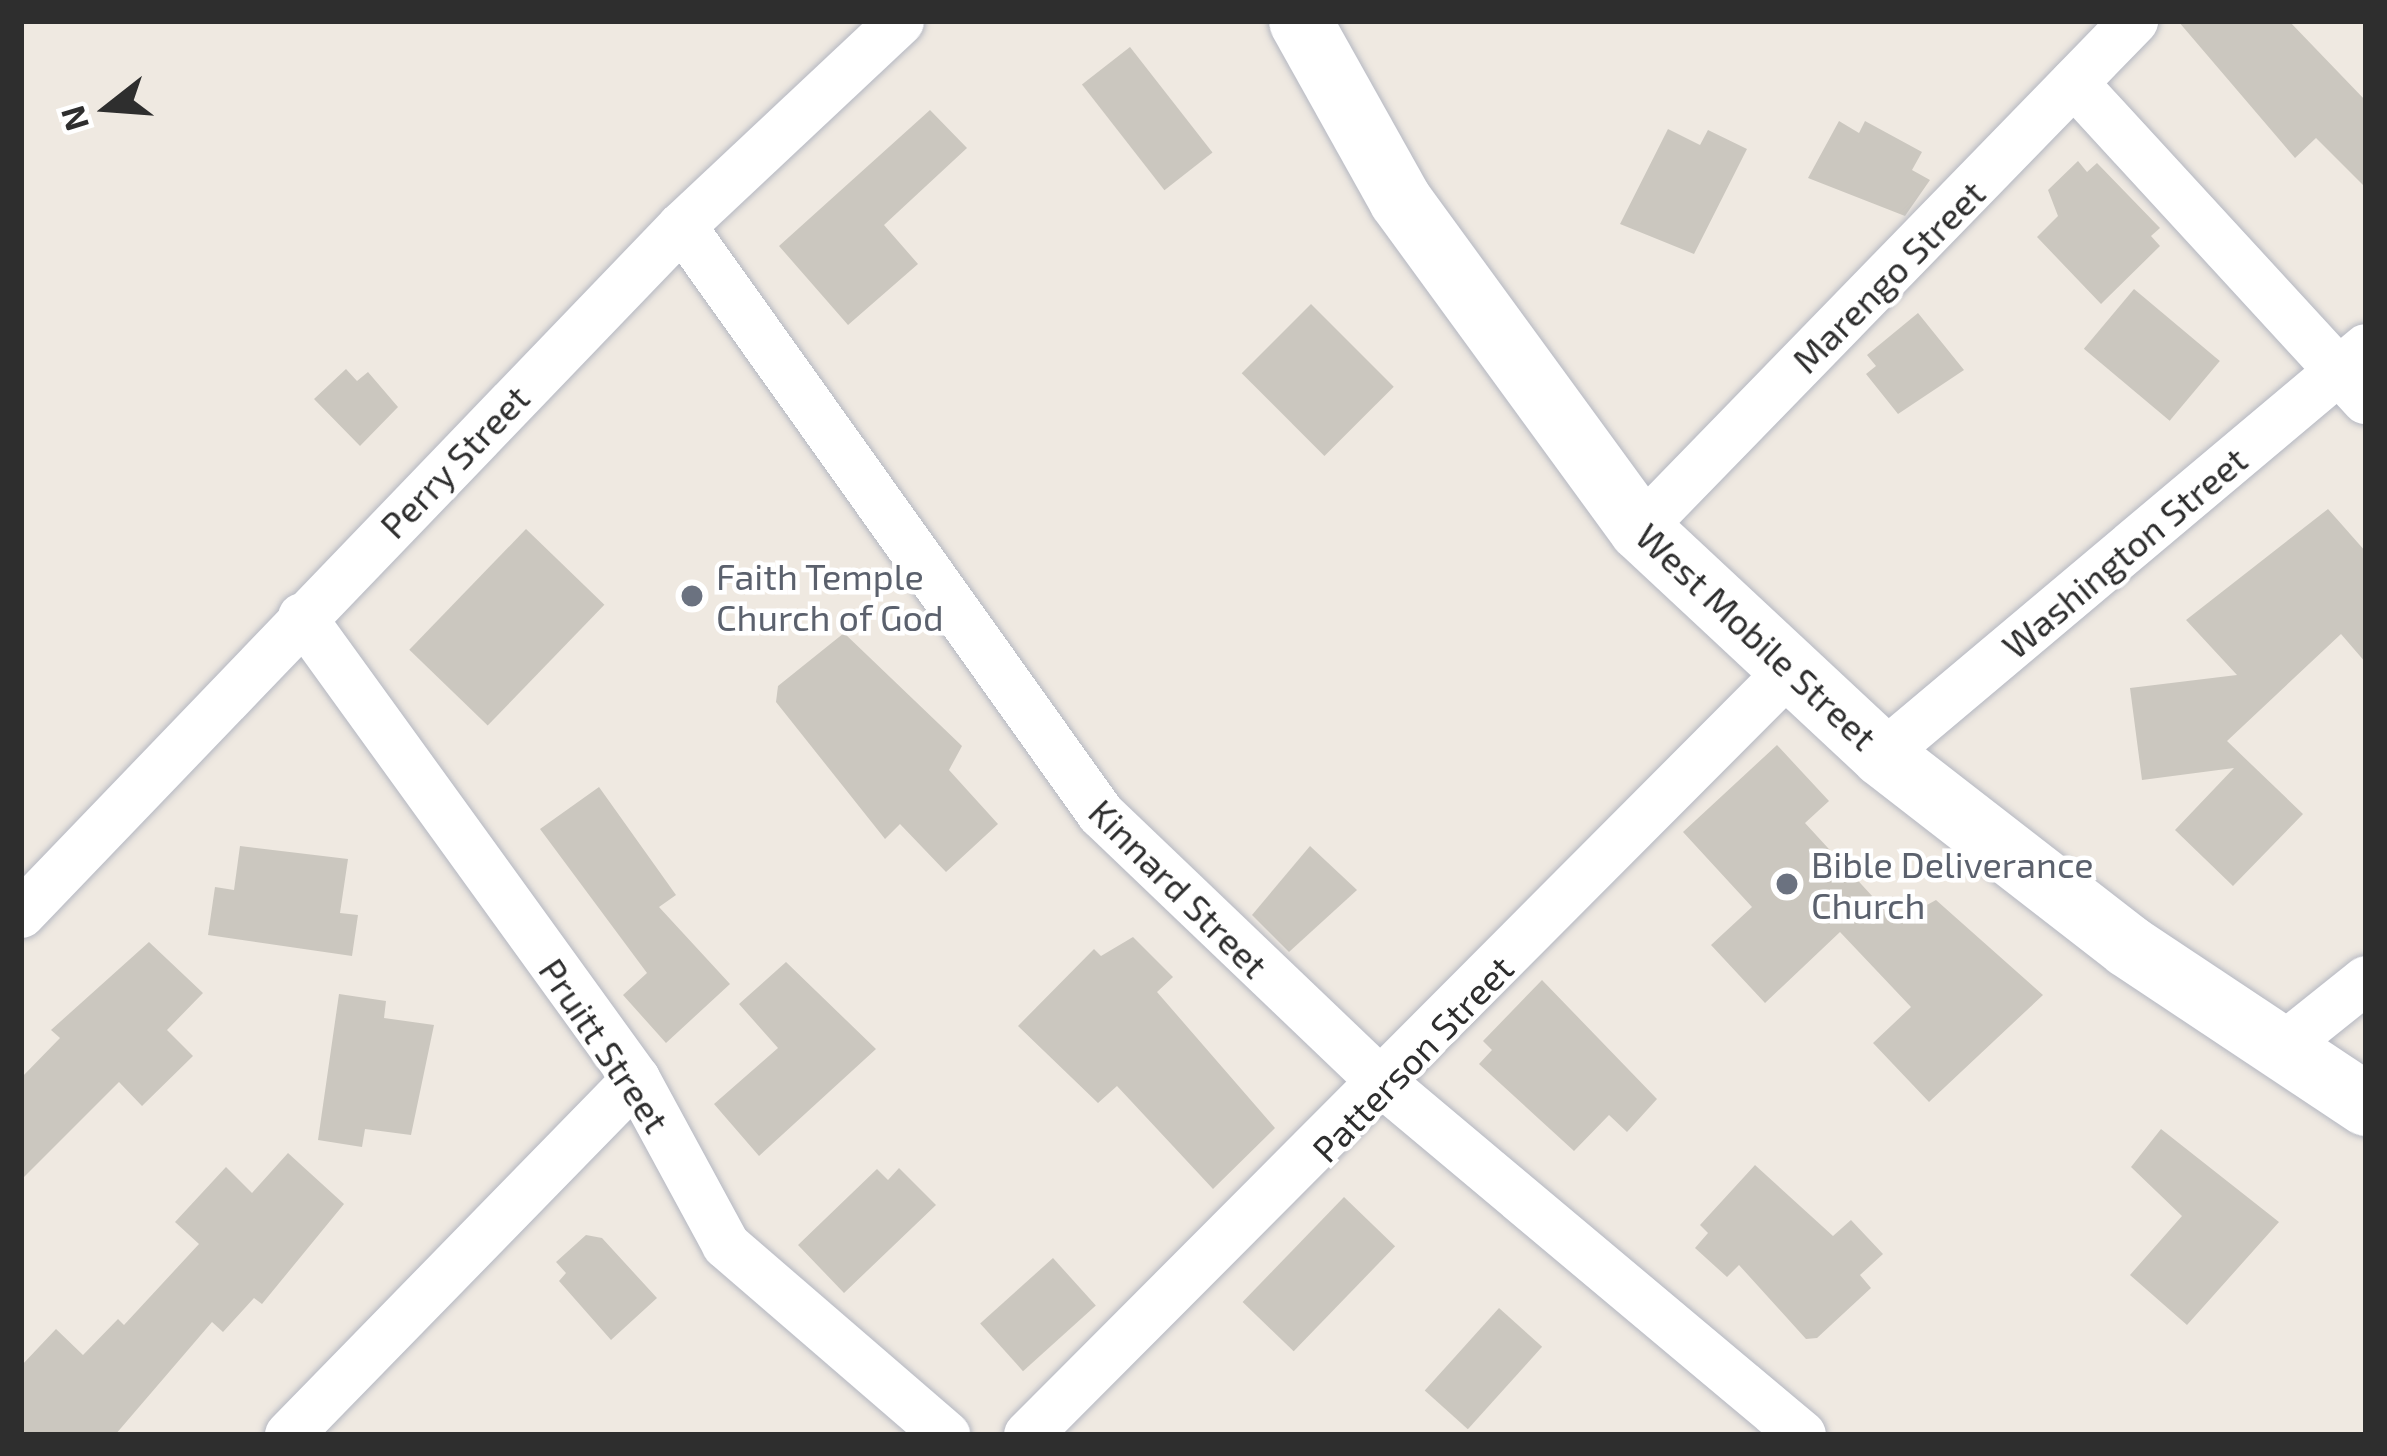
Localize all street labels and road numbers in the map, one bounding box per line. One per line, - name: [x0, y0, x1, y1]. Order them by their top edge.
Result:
- street label: Marengo Street: [1783, 171, 1993, 381]
- street label: Perry Street: [370, 375, 538, 547]
- street label: Washington Street: [1993, 437, 2255, 667]
- street label: West Mobile Street: [1628, 514, 1886, 758]
- street label: Kinnard Street: [1081, 790, 1277, 986]
- street label: Patterson Street: [1303, 946, 1521, 1170]
- street label: Pruitt Street: [531, 950, 679, 1140]

